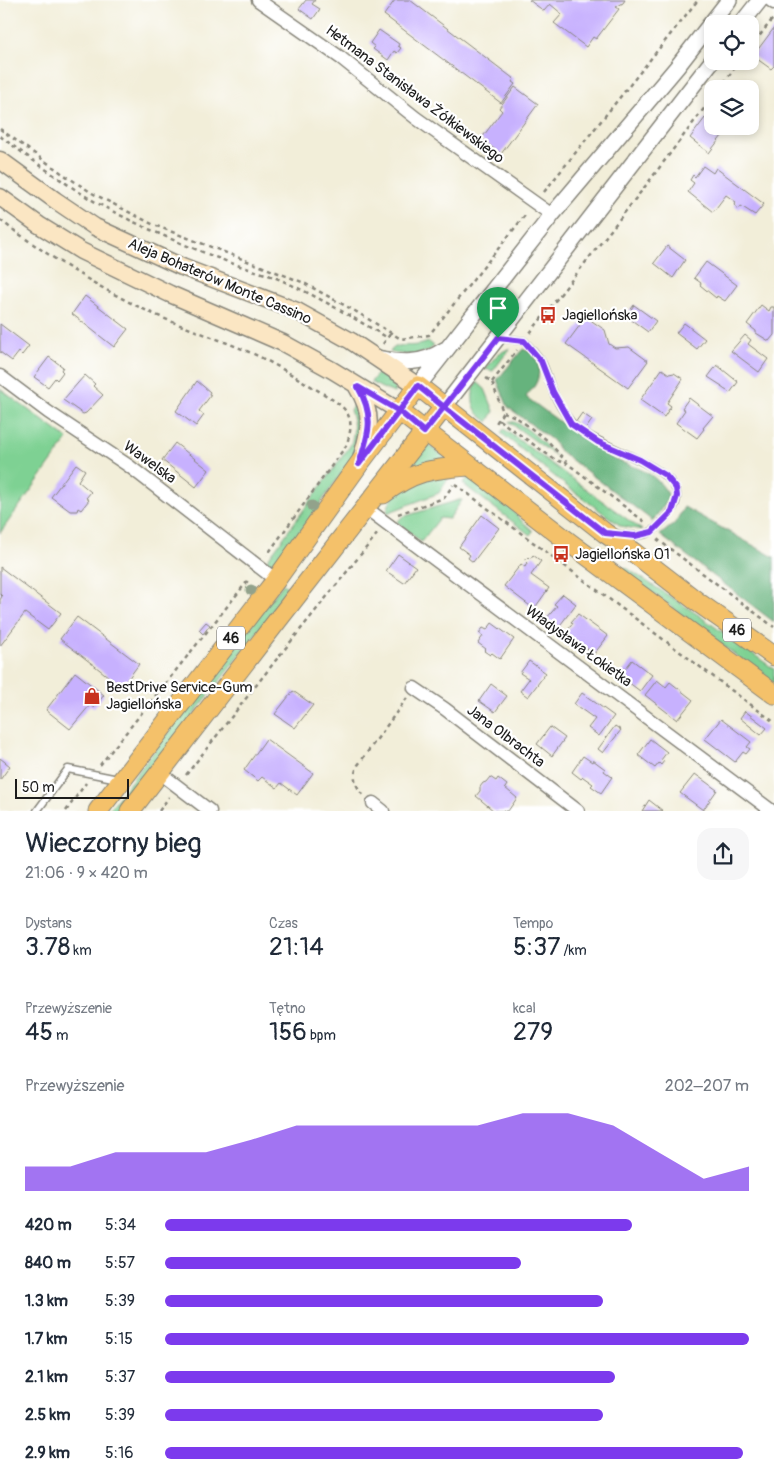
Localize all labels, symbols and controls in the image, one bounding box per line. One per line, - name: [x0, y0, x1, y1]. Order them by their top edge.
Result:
- map controls: [704, 15, 759, 135]
- button: locate: [704, 15, 759, 70]
- street label: Hetmana Stanisława Żółkiewskiego: [322, 21, 508, 168]
- button: layers: [704, 80, 759, 135]
- street label: Aleja Bohaterów Monte Cassino: [125, 234, 314, 329]
- pin: [477, 287, 519, 338]
- icon: arrive: [484, 294, 512, 322]
- bus stop icon: Jagiellońska: [538, 305, 558, 325]
- place label: Jagiellońska: [562, 306, 638, 325]
- street label: Wawelska: [120, 437, 180, 488]
- bus stop icon: Jagiellońska 01: [551, 544, 571, 564]
- place label: Jagiellońska 01: [575, 545, 670, 564]
- street label: Władysława Łokietka: [522, 601, 636, 691]
- road number: 46: [723, 618, 751, 642]
- road number: 46: [217, 626, 245, 650]
- place label: BestDrive Service-Gum Jagiellońska: [106, 678, 253, 714]
- shop icon: BestDrive Service-Gum Jagiellońska: [82, 686, 102, 706]
- street label: Jana Olbrachta: [463, 701, 549, 772]
- scale bar: [15, 776, 129, 799]
- text: 50 m: [22, 779, 55, 796]
- text: Wieczorny bieg: [25, 826, 202, 861]
- button: share: [697, 828, 749, 880]
- text: 21:06 · 9 × 420 m: [25, 863, 148, 883]
- text: Dystans: [25, 915, 72, 932]
- text: Czas: [269, 915, 298, 932]
- text: Tempo: [513, 915, 553, 932]
- text: 3.78: [25, 932, 70, 963]
- text: 21:14: [269, 932, 324, 963]
- text: 5:37: [513, 932, 560, 963]
- text: km: [70, 942, 92, 959]
- text: /km: [560, 942, 587, 959]
- text: Przewyższenie: [25, 1000, 112, 1017]
- text: Tętno: [269, 1000, 306, 1017]
- text: kcal: [513, 1000, 536, 1017]
- text: 45: [25, 1017, 53, 1048]
- text: 156: [269, 1017, 307, 1048]
- text: 279: [513, 1017, 553, 1048]
- text: m: [53, 1027, 69, 1044]
- text: bpm: [307, 1027, 336, 1044]
- text: Przewyższenie: [25, 1076, 124, 1096]
- text: 202–207 m: [665, 1076, 749, 1096]
- text: 420 m: [25, 1215, 72, 1235]
- text: 5:34: [105, 1215, 136, 1235]
- text: 840 m: [25, 1253, 71, 1273]
- text: 5:57: [105, 1253, 135, 1273]
- text: 1.3 km: [25, 1291, 68, 1311]
- text: 5:39: [105, 1291, 135, 1311]
- text: 1.7 km: [25, 1329, 68, 1349]
- text: 5:15: [105, 1329, 133, 1349]
- text: 2.1 km: [25, 1367, 68, 1387]
- text: 5:37: [105, 1367, 135, 1387]
- text: 2.5 km: [25, 1405, 70, 1425]
- text: 5:39: [105, 1405, 135, 1425]
- text: 2.9 km: [25, 1443, 70, 1463]
- text: 5:16: [105, 1443, 134, 1463]

